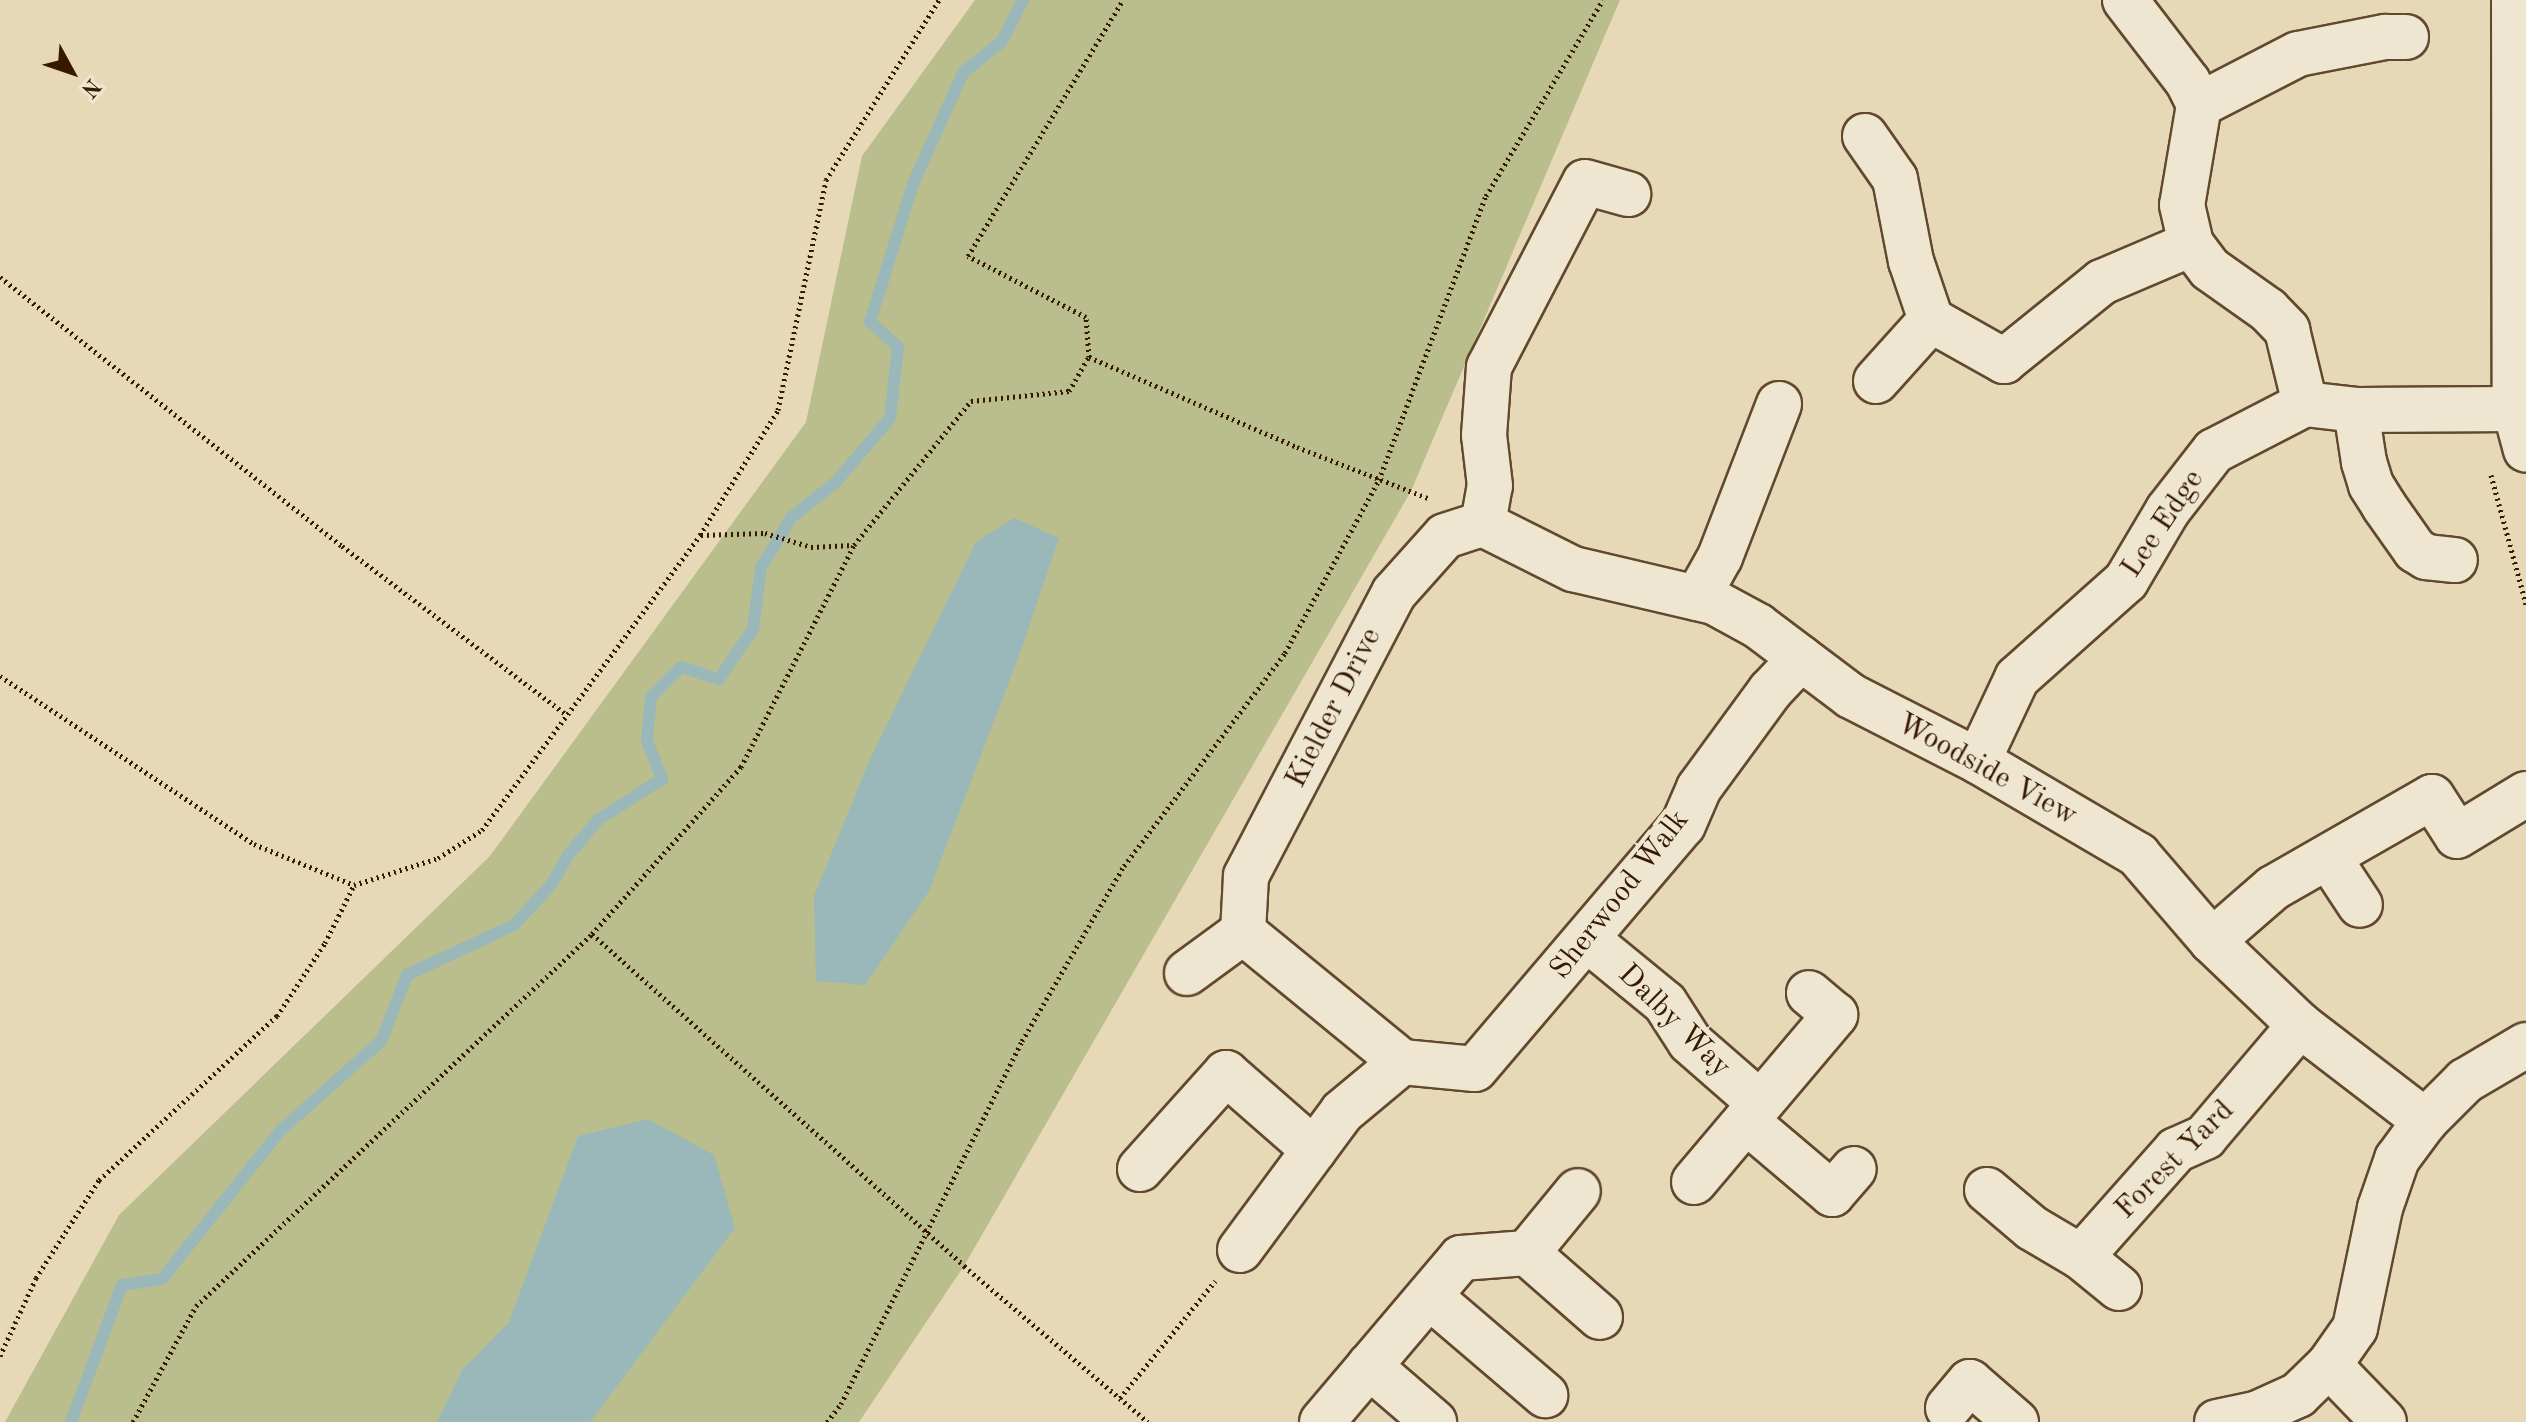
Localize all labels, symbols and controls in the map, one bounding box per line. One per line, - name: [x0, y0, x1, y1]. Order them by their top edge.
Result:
- north arrow: [32, 32, 112, 112]
- text: N: [77, 74, 104, 101]
- street label: Lee Edge: [2114, 463, 2212, 585]
- street label: Kielder Drive: [1278, 622, 1390, 794]
- street label: Woodside View: [1891, 706, 2083, 834]
- street label: Sherwood Walk: [1543, 803, 1697, 987]
- street label: Dalby Way: [1610, 957, 1738, 1085]
- street label: Forest Yard: [2108, 1093, 2242, 1227]

